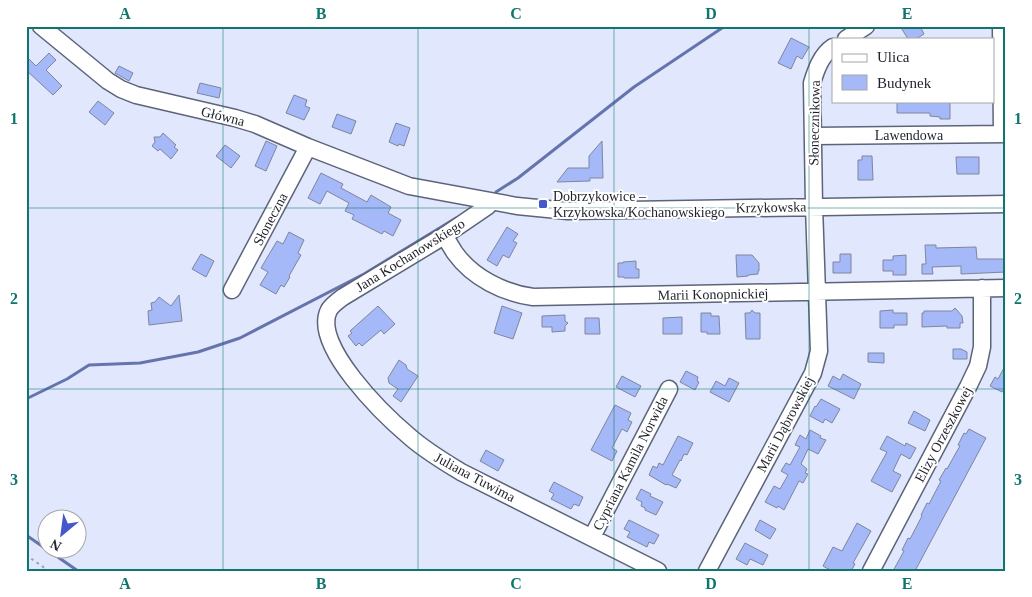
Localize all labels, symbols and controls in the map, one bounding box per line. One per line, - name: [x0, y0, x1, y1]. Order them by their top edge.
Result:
- text: A: [119, 5, 131, 22]
- text: B: [316, 5, 327, 22]
- text: C: [510, 5, 522, 22]
- text: D: [705, 5, 717, 22]
- text: E: [902, 5, 912, 22]
- legend: [832, 38, 994, 102]
- text: Ulica: [877, 49, 910, 65]
- text: Budynek: [877, 75, 932, 91]
- street label: Słonecznikowa: [806, 79, 823, 166]
- street label: Główna: [200, 104, 247, 129]
- text: 1: [10, 110, 18, 127]
- text: 1: [1014, 110, 1022, 127]
- street label: Lawendowa: [875, 128, 944, 143]
- place label: Dobrzykowice – Krzykowska/Kochanowskiego: [553, 189, 725, 220]
- street label: Słoneczna: [250, 190, 291, 248]
- marker: Dobrzykowice – Krzykowska/Kochanowskiego: [537, 198, 549, 210]
- street label: Krzykowska: [736, 199, 807, 216]
- street label: Jana Kochanowskiego: [353, 216, 467, 295]
- street label: Marii Konopnickiej: [657, 286, 769, 303]
- text: 2: [10, 290, 18, 307]
- text: 2: [1014, 290, 1022, 307]
- street label: Marii Dąbrowskiej: [754, 374, 817, 475]
- street label: Elizy Orzeszkowej: [912, 384, 975, 485]
- street label: Cypriana Kamila Norwida: [590, 393, 671, 533]
- street label: Juliana Tuwima: [432, 450, 518, 505]
- text: 3: [10, 471, 18, 488]
- text: 3: [1014, 471, 1022, 488]
- north arrow: [38, 510, 88, 560]
- text: N: [48, 536, 64, 554]
- text: A: [119, 575, 131, 592]
- text: B: [316, 575, 327, 592]
- text: C: [510, 575, 522, 592]
- text: D: [705, 575, 717, 592]
- text: E: [902, 575, 912, 592]

